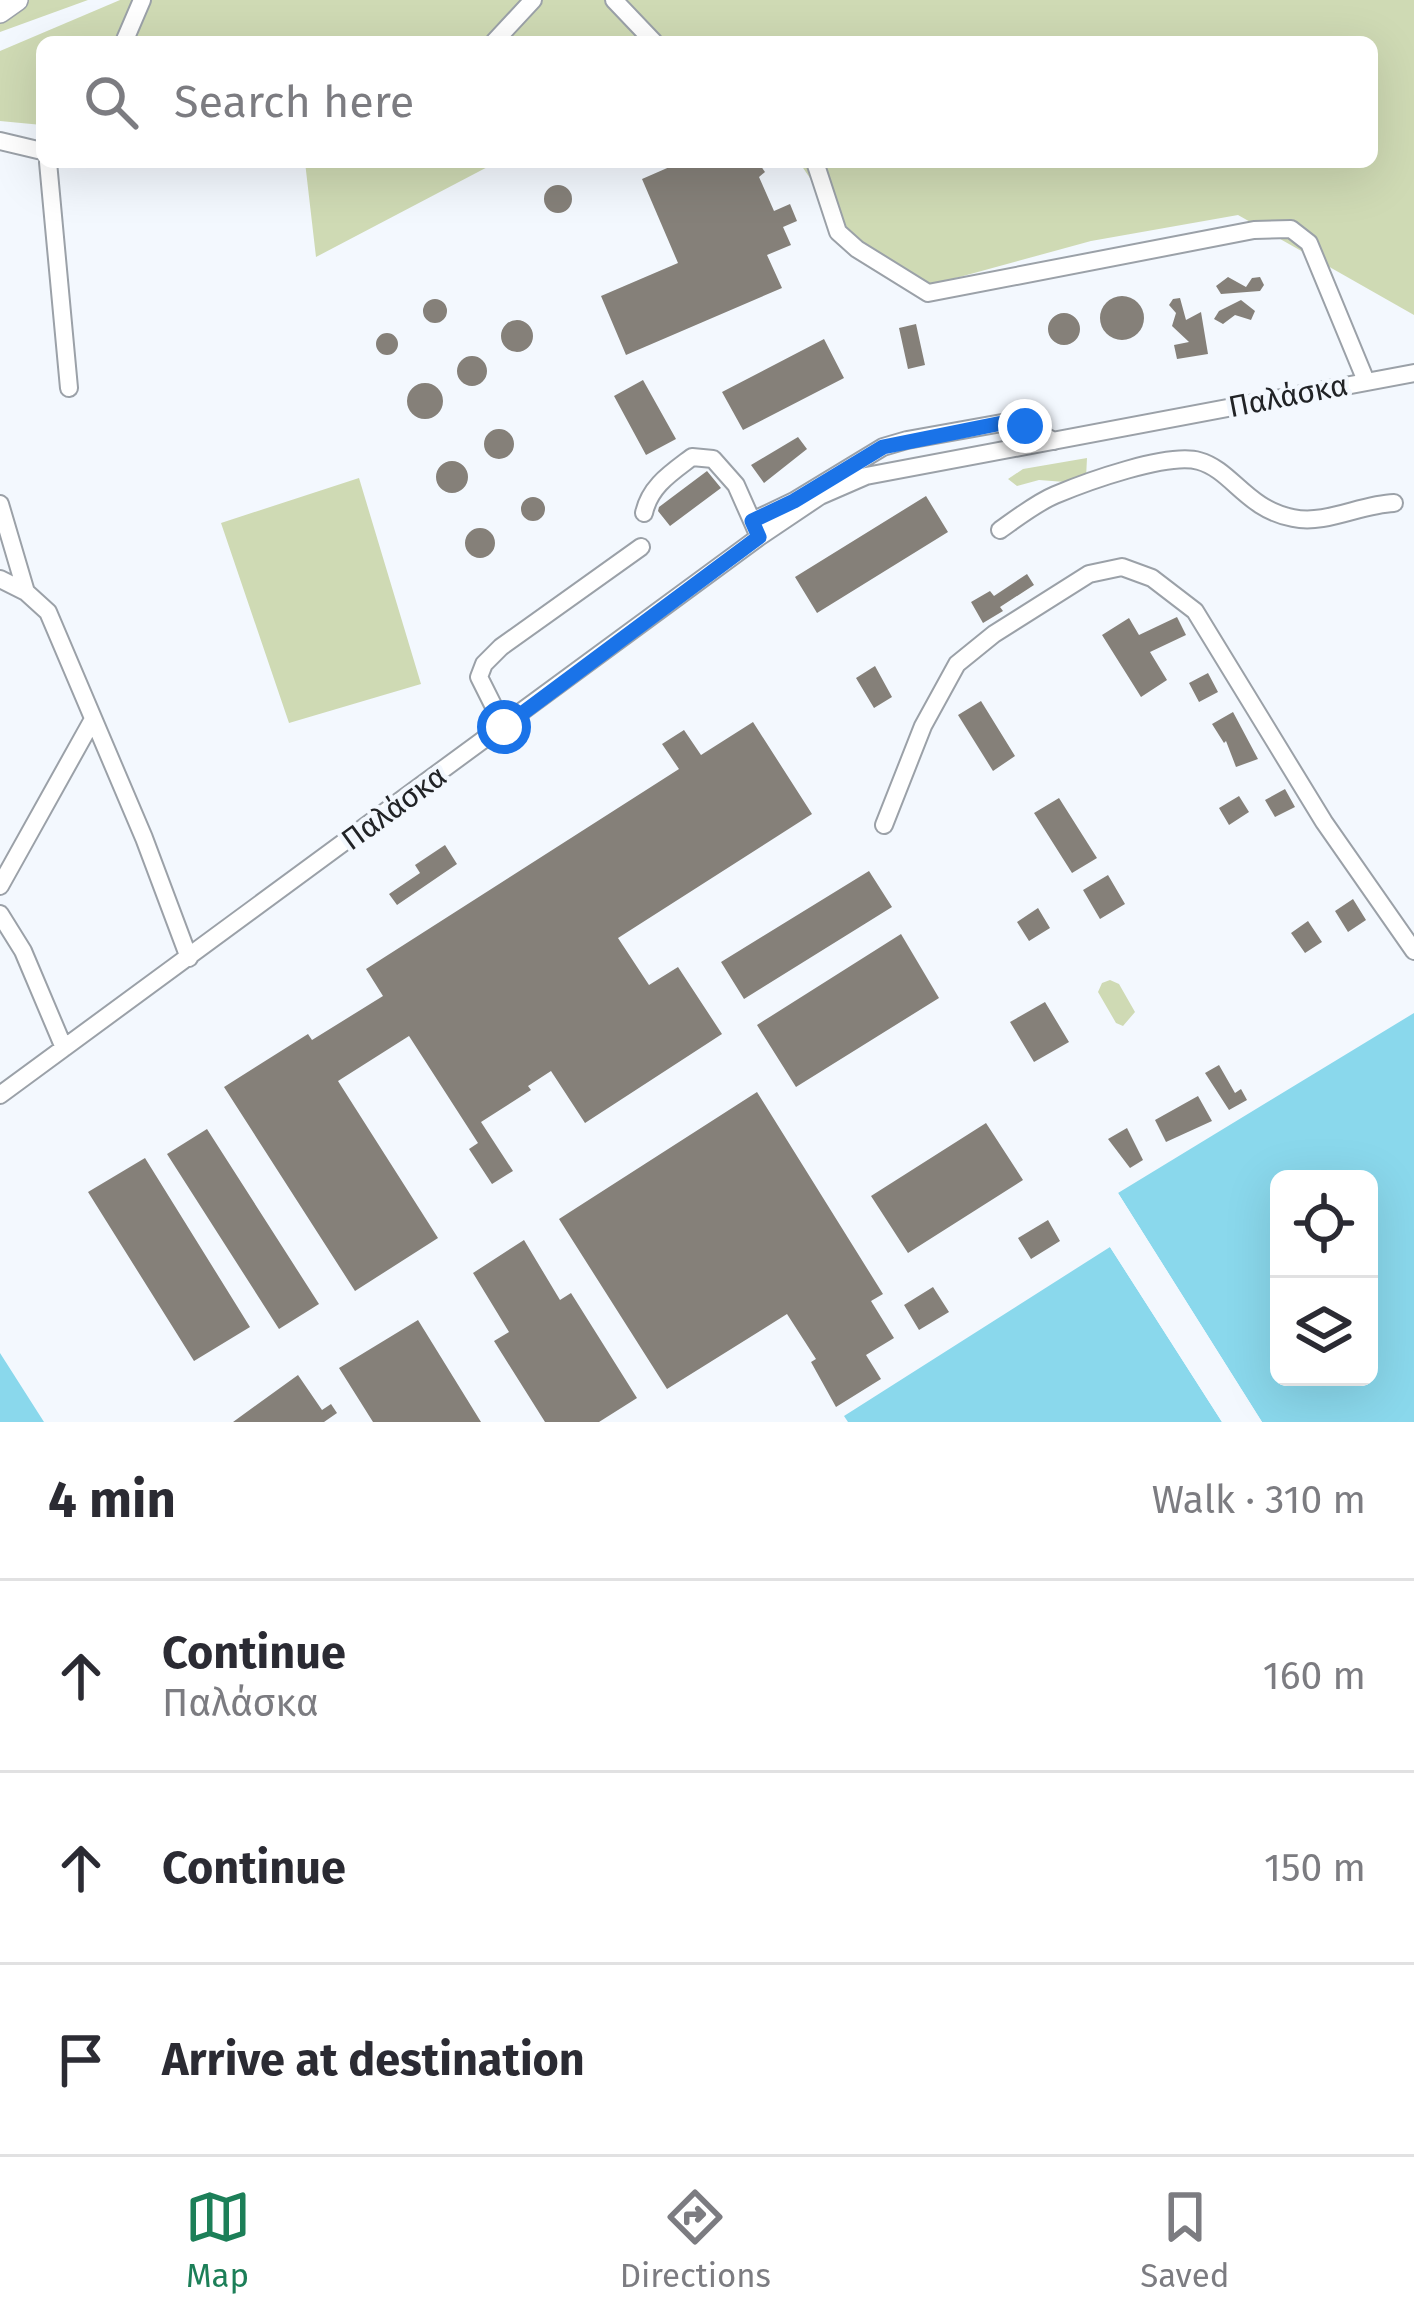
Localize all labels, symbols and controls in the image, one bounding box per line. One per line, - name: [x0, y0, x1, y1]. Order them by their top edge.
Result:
- search box: [36, 36, 1378, 168]
- icon: search: [78, 69, 144, 135]
- text: Search here: [174, 75, 414, 129]
- street label: Παλάσκα: [1225, 367, 1351, 425]
- route end: [998, 399, 1052, 453]
- route start: [477, 700, 531, 754]
- street label: Παλάσκα: [335, 758, 453, 858]
- map controls: [1270, 1170, 1378, 1386]
- button: locate: [1270, 1170, 1378, 1278]
- button: layers: [1270, 1278, 1378, 1386]
- text: 4 min: [48, 1469, 176, 1531]
- text: Walk · 310 m: [1152, 1477, 1366, 1523]
- text: Continue: [162, 1626, 346, 1680]
- icon: ahead: [48, 1643, 114, 1709]
- text: 160 m: [1263, 1653, 1366, 1699]
- text: Παλάσκα: [162, 1680, 319, 1726]
- icon: ahead: [48, 1835, 114, 1901]
- text: Continue: [162, 1841, 346, 1895]
- text: 150 m: [1264, 1845, 1366, 1891]
- icon: arrive: [48, 2027, 114, 2093]
- text: Arrive at destination: [162, 2033, 585, 2087]
- tab: Map: [185, 2184, 251, 2296]
- tab: Directions: [620, 2184, 771, 2296]
- tab: Saved: [1140, 2184, 1229, 2296]

